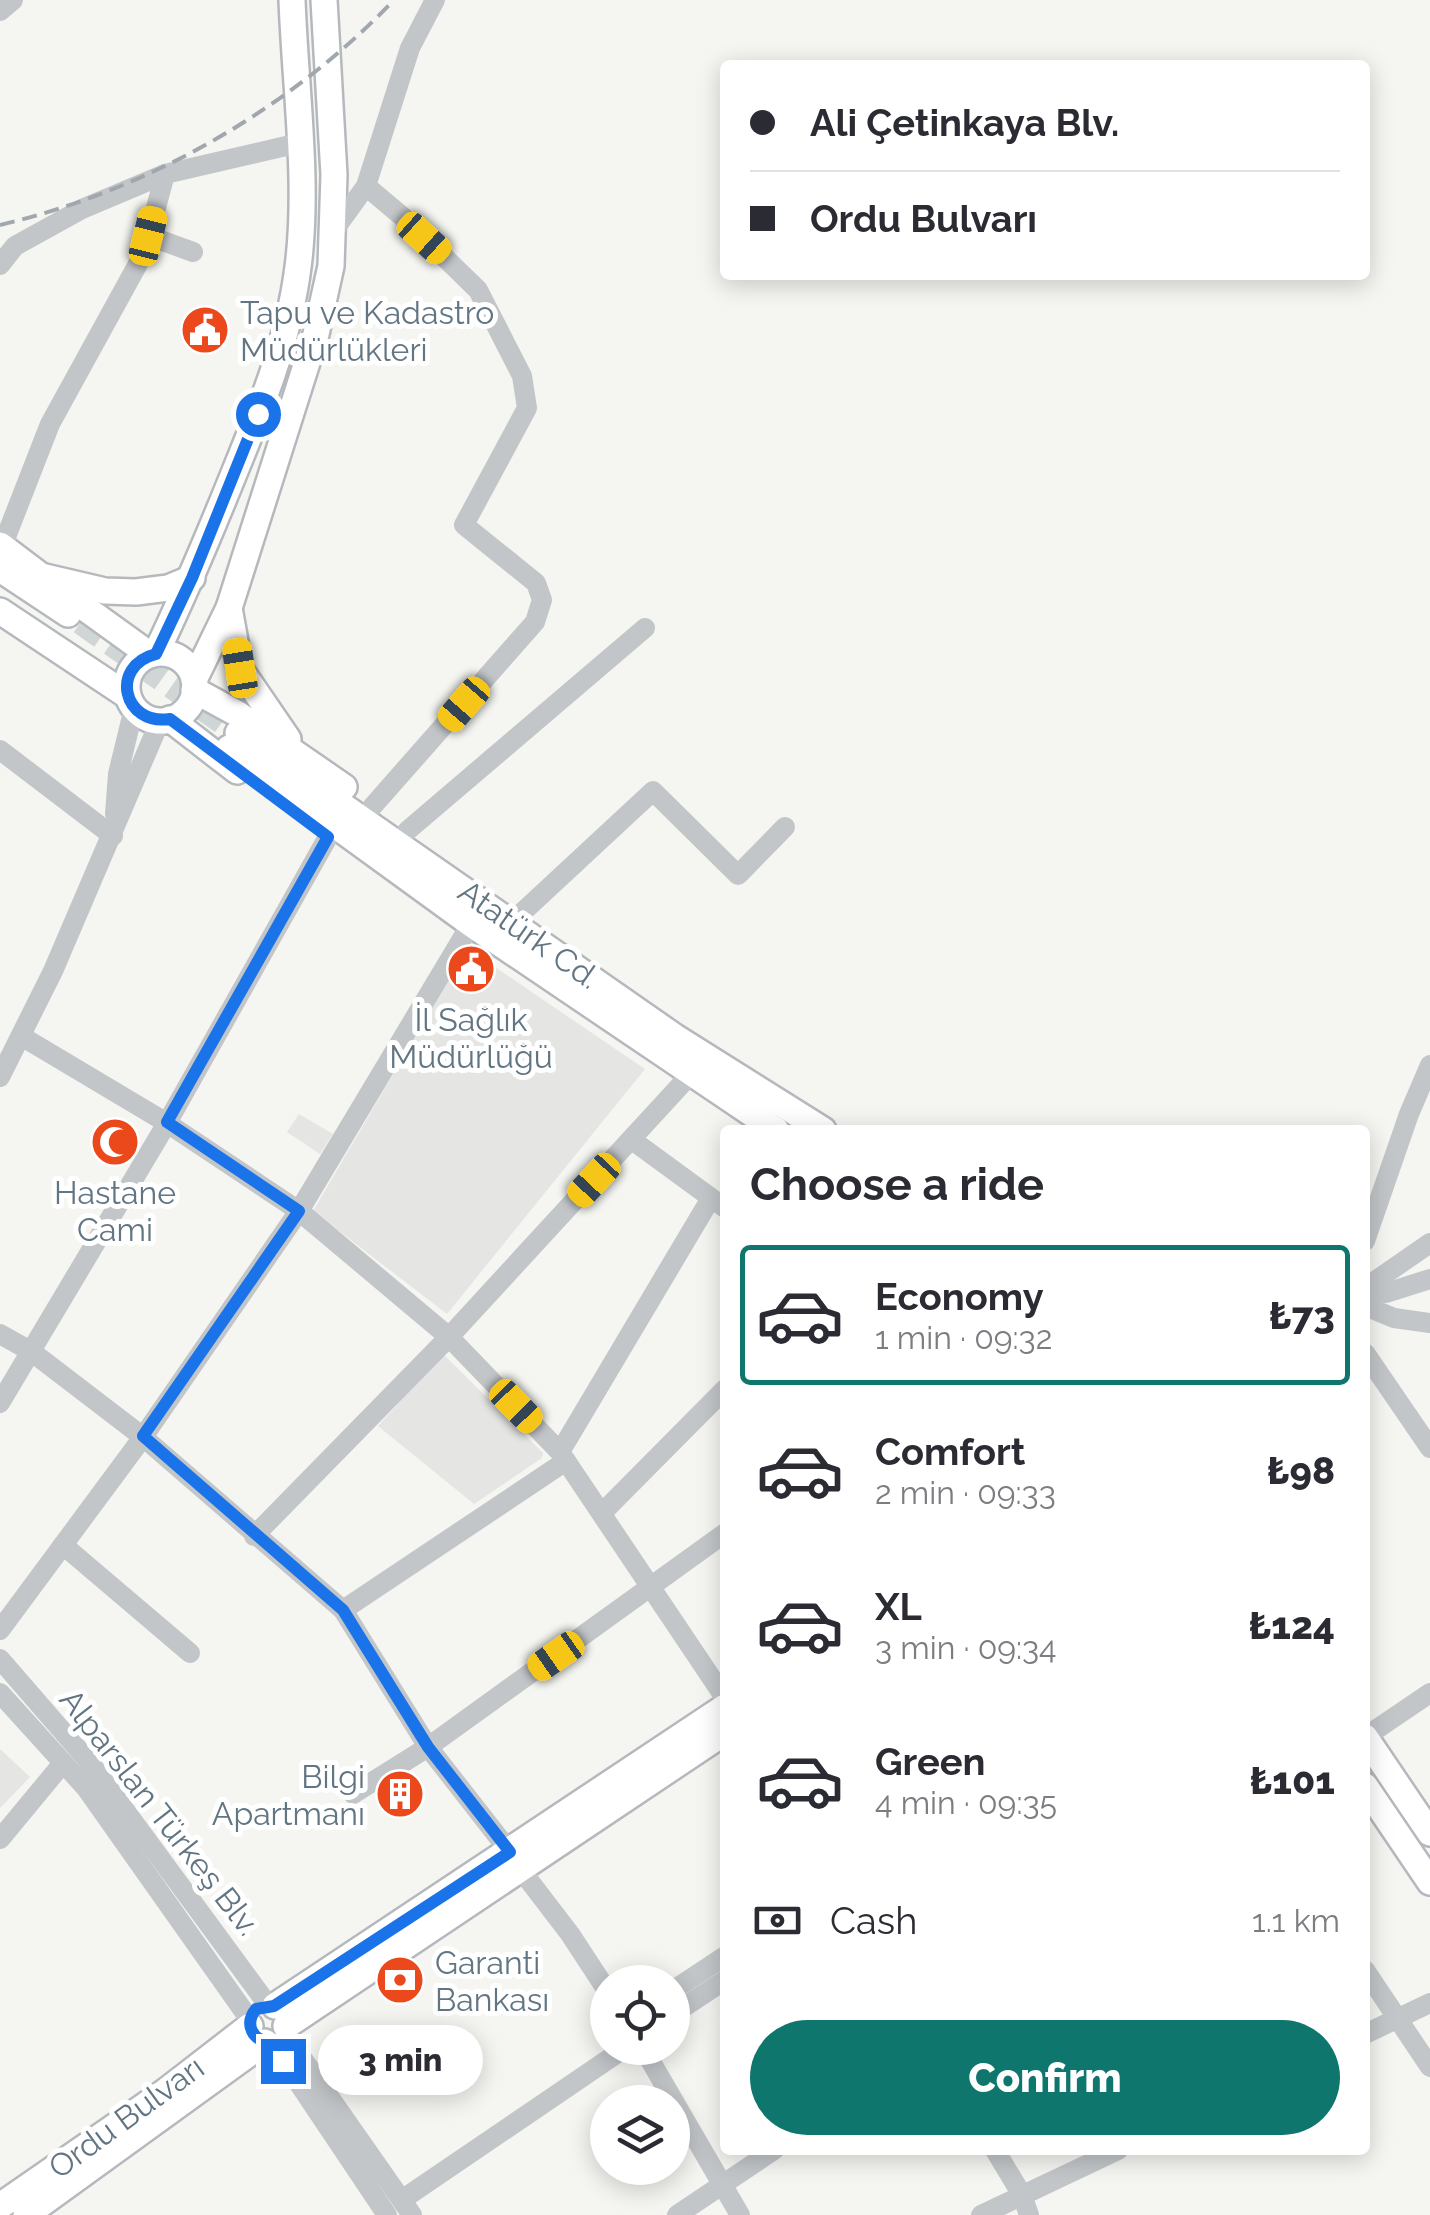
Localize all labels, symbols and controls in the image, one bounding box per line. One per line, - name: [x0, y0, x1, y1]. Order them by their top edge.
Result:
- text: Ali Çetinkaya Blv.: [810, 100, 1119, 145]
- text: Ordu Bulvarı: [810, 196, 1037, 241]
- car: [126, 203, 170, 269]
- car: [392, 207, 456, 269]
- place label: Tapu ve Kadastro Müdürlükleri: [240, 294, 494, 368]
- public building icon: Tapu ve Kadastro Müdürlükleri: [179, 304, 231, 356]
- route start: [236, 392, 281, 437]
- car: [220, 636, 260, 700]
- car: [433, 672, 495, 736]
- street label: Atatürk Cd.: [452, 872, 606, 996]
- public building icon: İl Sağlık Müdürlüğü: [445, 943, 497, 995]
- place label: İl Sağlık Müdürlüğü: [389, 1001, 553, 1075]
- mosque icon: Hastane Cami: [89, 1116, 141, 1168]
- car: [563, 1148, 625, 1212]
- text: Choose a ride: [750, 1158, 1044, 1211]
- place label: Hastane Cami: [54, 1174, 176, 1248]
- icon: car: [755, 1270, 845, 1360]
- text: Economy: [875, 1274, 1044, 1319]
- text: ₺73: [1269, 1293, 1335, 1338]
- text: 1 min · 09:32: [875, 1319, 1052, 1356]
- car: [484, 1374, 548, 1438]
- icon: car: [755, 1425, 845, 1515]
- text: Comfort: [875, 1429, 1025, 1474]
- text: ₺98: [1267, 1448, 1335, 1493]
- text: 2 min · 09:33: [875, 1474, 1056, 1511]
- icon: car: [755, 1580, 845, 1670]
- text: XL: [875, 1584, 922, 1629]
- text: ₺124: [1249, 1603, 1335, 1648]
- car: [523, 1627, 589, 1685]
- text: 3 min · 09:34: [875, 1629, 1057, 1666]
- street label: Alparslan Türkeş Blv.: [52, 1682, 268, 1942]
- icon: car: [755, 1735, 845, 1825]
- text: Green: [875, 1739, 985, 1784]
- place label: Bilgi Apartmanı: [212, 1758, 365, 1832]
- text: ₺101: [1250, 1758, 1335, 1803]
- building icon: Bilgi Apartmanı: [374, 1768, 426, 1820]
- text: 4 min · 09:35: [875, 1784, 1057, 1821]
- icon: cash: [750, 1893, 805, 1948]
- text: Cash: [830, 1898, 917, 1943]
- text: 1.1 km: [1252, 1902, 1340, 1939]
- place label: Garanti Bankası: [435, 1944, 549, 2018]
- bank icon: Garanti Bankası: [374, 1954, 426, 2006]
- map controls: [590, 1965, 690, 2185]
- button: locate: [590, 1965, 690, 2065]
- button: Confirm: [750, 2020, 1340, 2135]
- callout: 3 min: [318, 2026, 483, 2096]
- route end: [261, 2039, 306, 2084]
- text: 3 min: [359, 2041, 442, 2078]
- street label: Ordu Bulvarı: [41, 2048, 211, 2186]
- button: layers: [590, 2085, 690, 2185]

